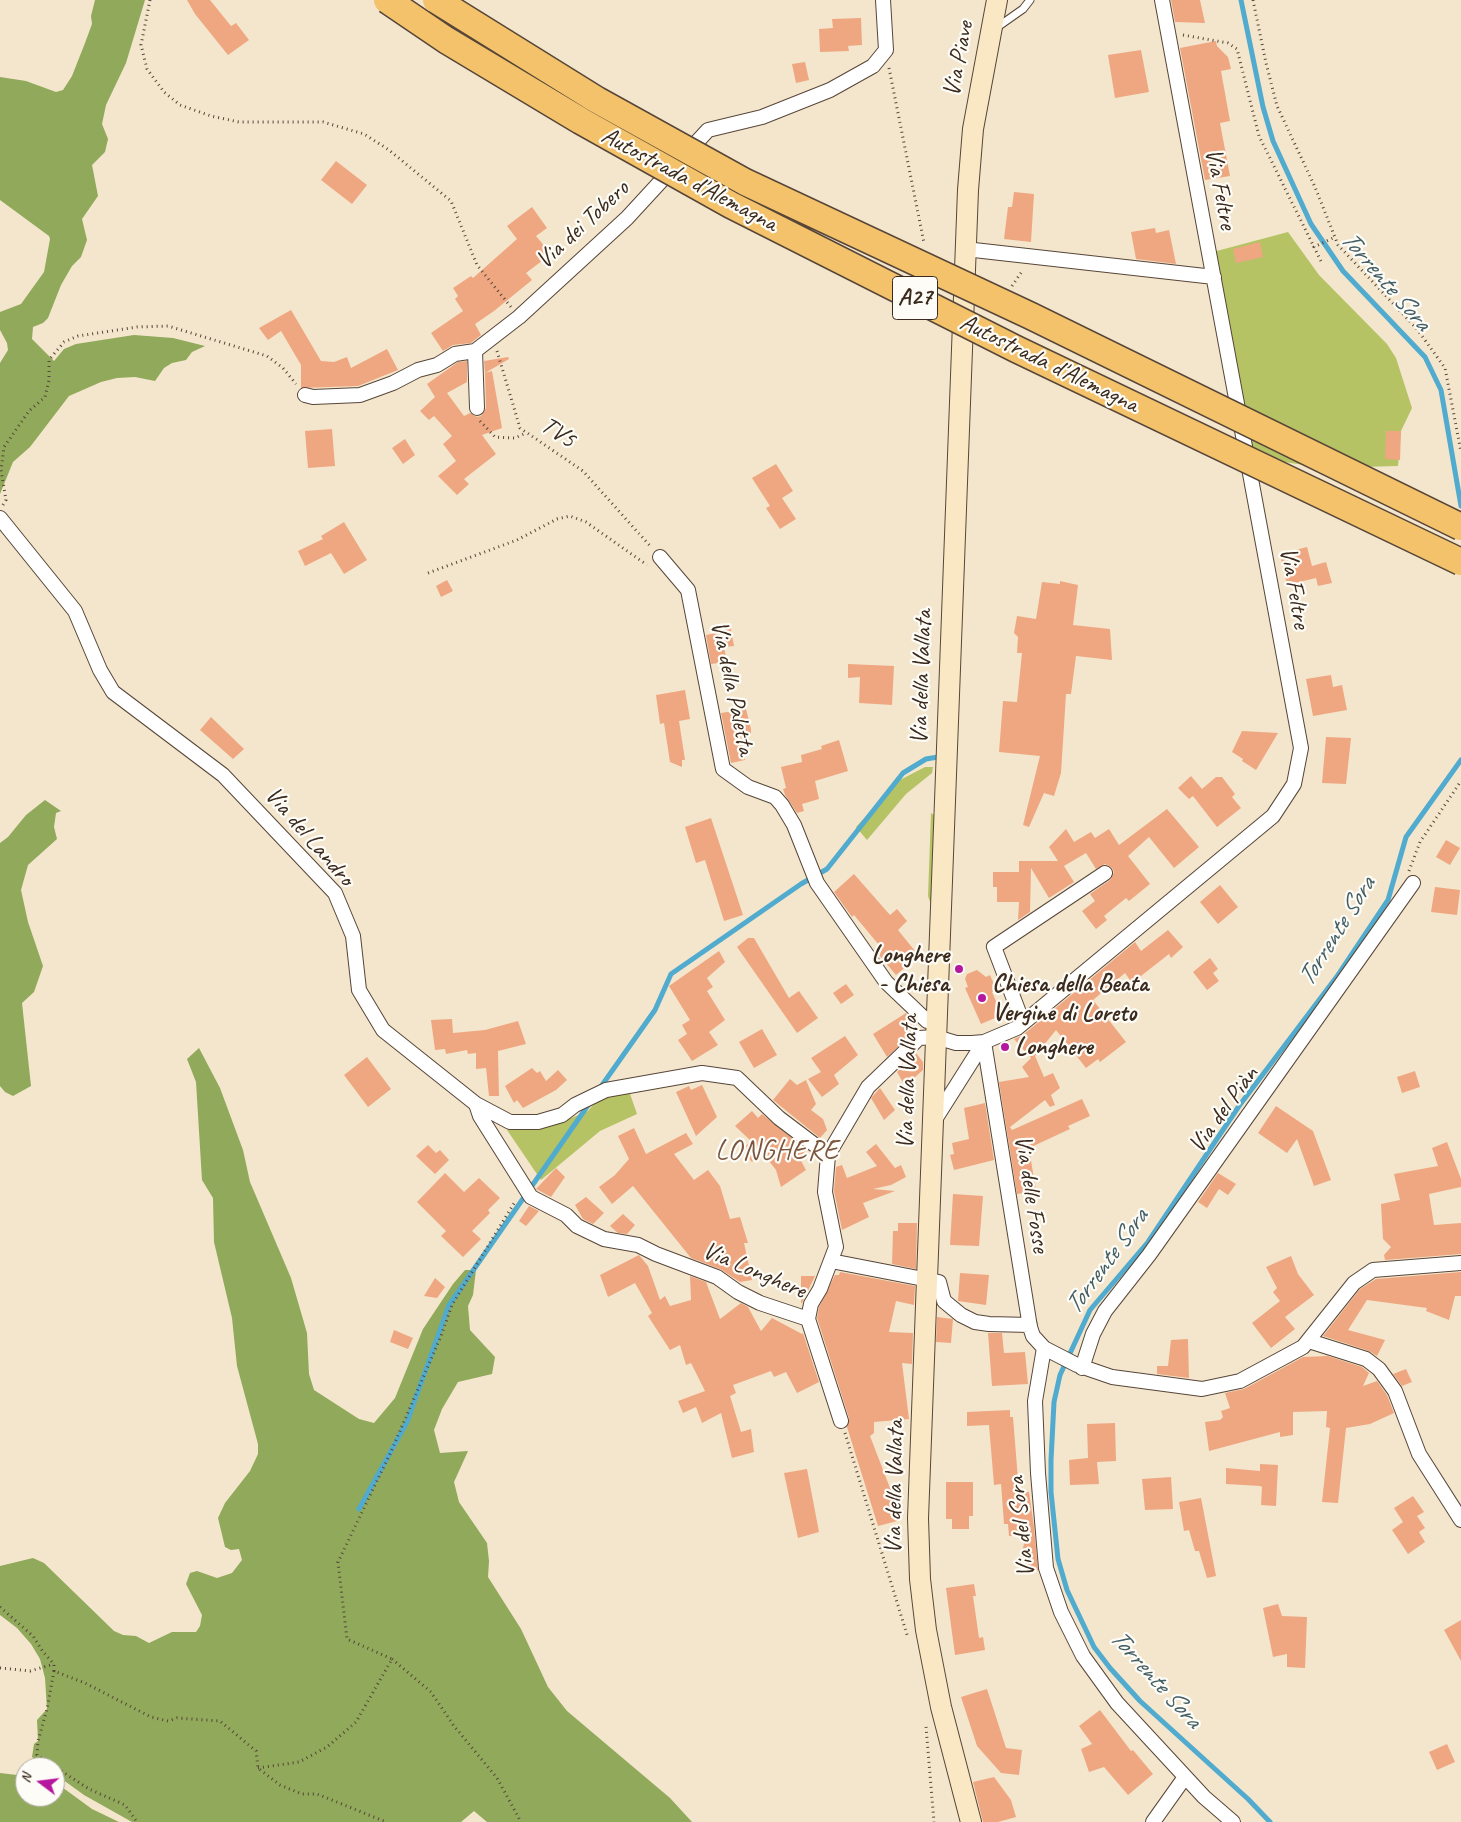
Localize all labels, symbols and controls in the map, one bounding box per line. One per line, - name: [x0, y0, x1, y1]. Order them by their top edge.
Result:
- street label: Via Piave: [937, 19, 981, 99]
- street label: Autostrada d'Alemagna: [596, 121, 782, 239]
- street label: Via Feltre: [1197, 146, 1243, 232]
- street label: Via dei Tobero: [530, 174, 636, 276]
- water label: Torrente Sora: [1333, 225, 1437, 337]
- road number: A27: [892, 276, 938, 320]
- street label: Autostrada d'Alemagna: [955, 308, 1143, 420]
- street label: TV5: [535, 411, 581, 455]
- street label: Via Feltre: [1272, 545, 1316, 631]
- street label: Via della Vallata: [905, 609, 939, 745]
- street label: Via della Paletta: [703, 618, 761, 758]
- street label: Via del Landro: [258, 781, 360, 893]
- water label: Torrente Sora: [1291, 872, 1383, 992]
- place label: Longhere - Chiesa: [871, 940, 949, 999]
- marker: Longhere - Chiesa: [953, 963, 965, 975]
- place label: Chiesa della Beata Vergine di Loreto: [992, 969, 1148, 1028]
- marker: Chiesa della Beata Vergine di Loreto: [976, 992, 988, 1004]
- street label: Via della Vallata: [891, 1014, 925, 1150]
- place label: Longhere: [1015, 1032, 1093, 1062]
- marker: Longhere: [999, 1041, 1011, 1053]
- street label: Via del Piàn: [1182, 1061, 1266, 1159]
- street label: Via delle Fosse: [1007, 1133, 1055, 1255]
- district label: LONGHERE: [715, 1135, 839, 1169]
- water label: Torrente Sora: [1058, 1203, 1156, 1321]
- street label: Via Longhere: [698, 1236, 810, 1306]
- street label: Via della Vallata: [879, 1420, 911, 1554]
- street label: Via del Sora: [1002, 1475, 1042, 1579]
- water label: Torrente Sora: [1102, 1623, 1208, 1735]
- north arrow: [15, 1757, 65, 1807]
- text: N: [17, 1772, 35, 1785]

